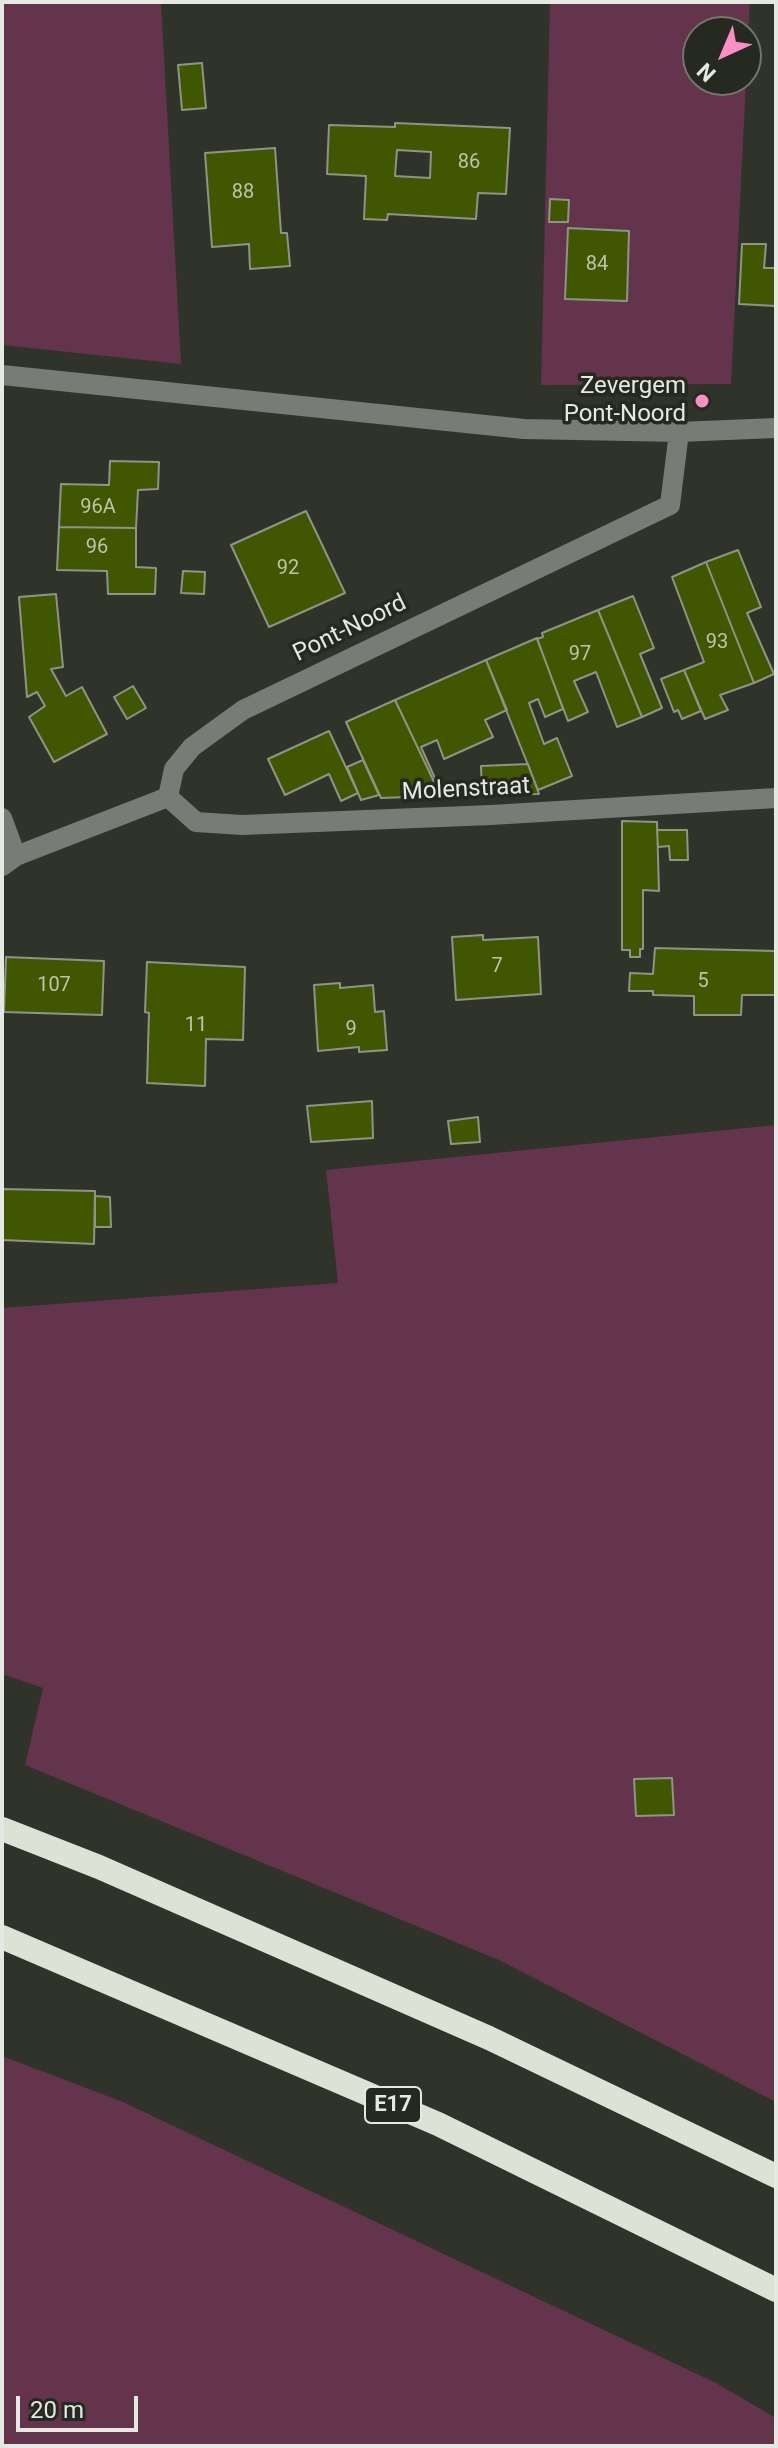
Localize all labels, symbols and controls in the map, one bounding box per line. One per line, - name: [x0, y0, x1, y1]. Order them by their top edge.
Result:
- north arrow: [682, 16, 762, 96]
- text: N: [692, 58, 721, 87]
- house number: 86: [458, 151, 480, 175]
- house number: 88: [232, 181, 254, 205]
- house number: 84: [586, 253, 608, 277]
- place label: Zevergem Pont-Noord: [564, 373, 686, 429]
- marker: Zevergem Pont-Noord: [693, 392, 711, 410]
- house number: 96A: [80, 496, 116, 520]
- house number: 96: [86, 536, 108, 560]
- house number: 92: [277, 557, 299, 581]
- street label: Pont-Noord: [289, 589, 411, 669]
- house number: 93: [706, 631, 728, 655]
- house number: 97: [569, 643, 591, 667]
- street label: Molenstraat: [401, 772, 531, 808]
- house number: 7: [491, 955, 503, 979]
- house number: 5: [697, 970, 709, 994]
- house number: 107: [37, 974, 71, 998]
- house number: 11: [185, 1014, 207, 1038]
- house number: 9: [345, 1018, 357, 1042]
- road number: E17: [365, 2087, 421, 2123]
- scale bar: [20, 2380, 142, 2430]
- text: 20 m: [30, 2396, 84, 2424]

